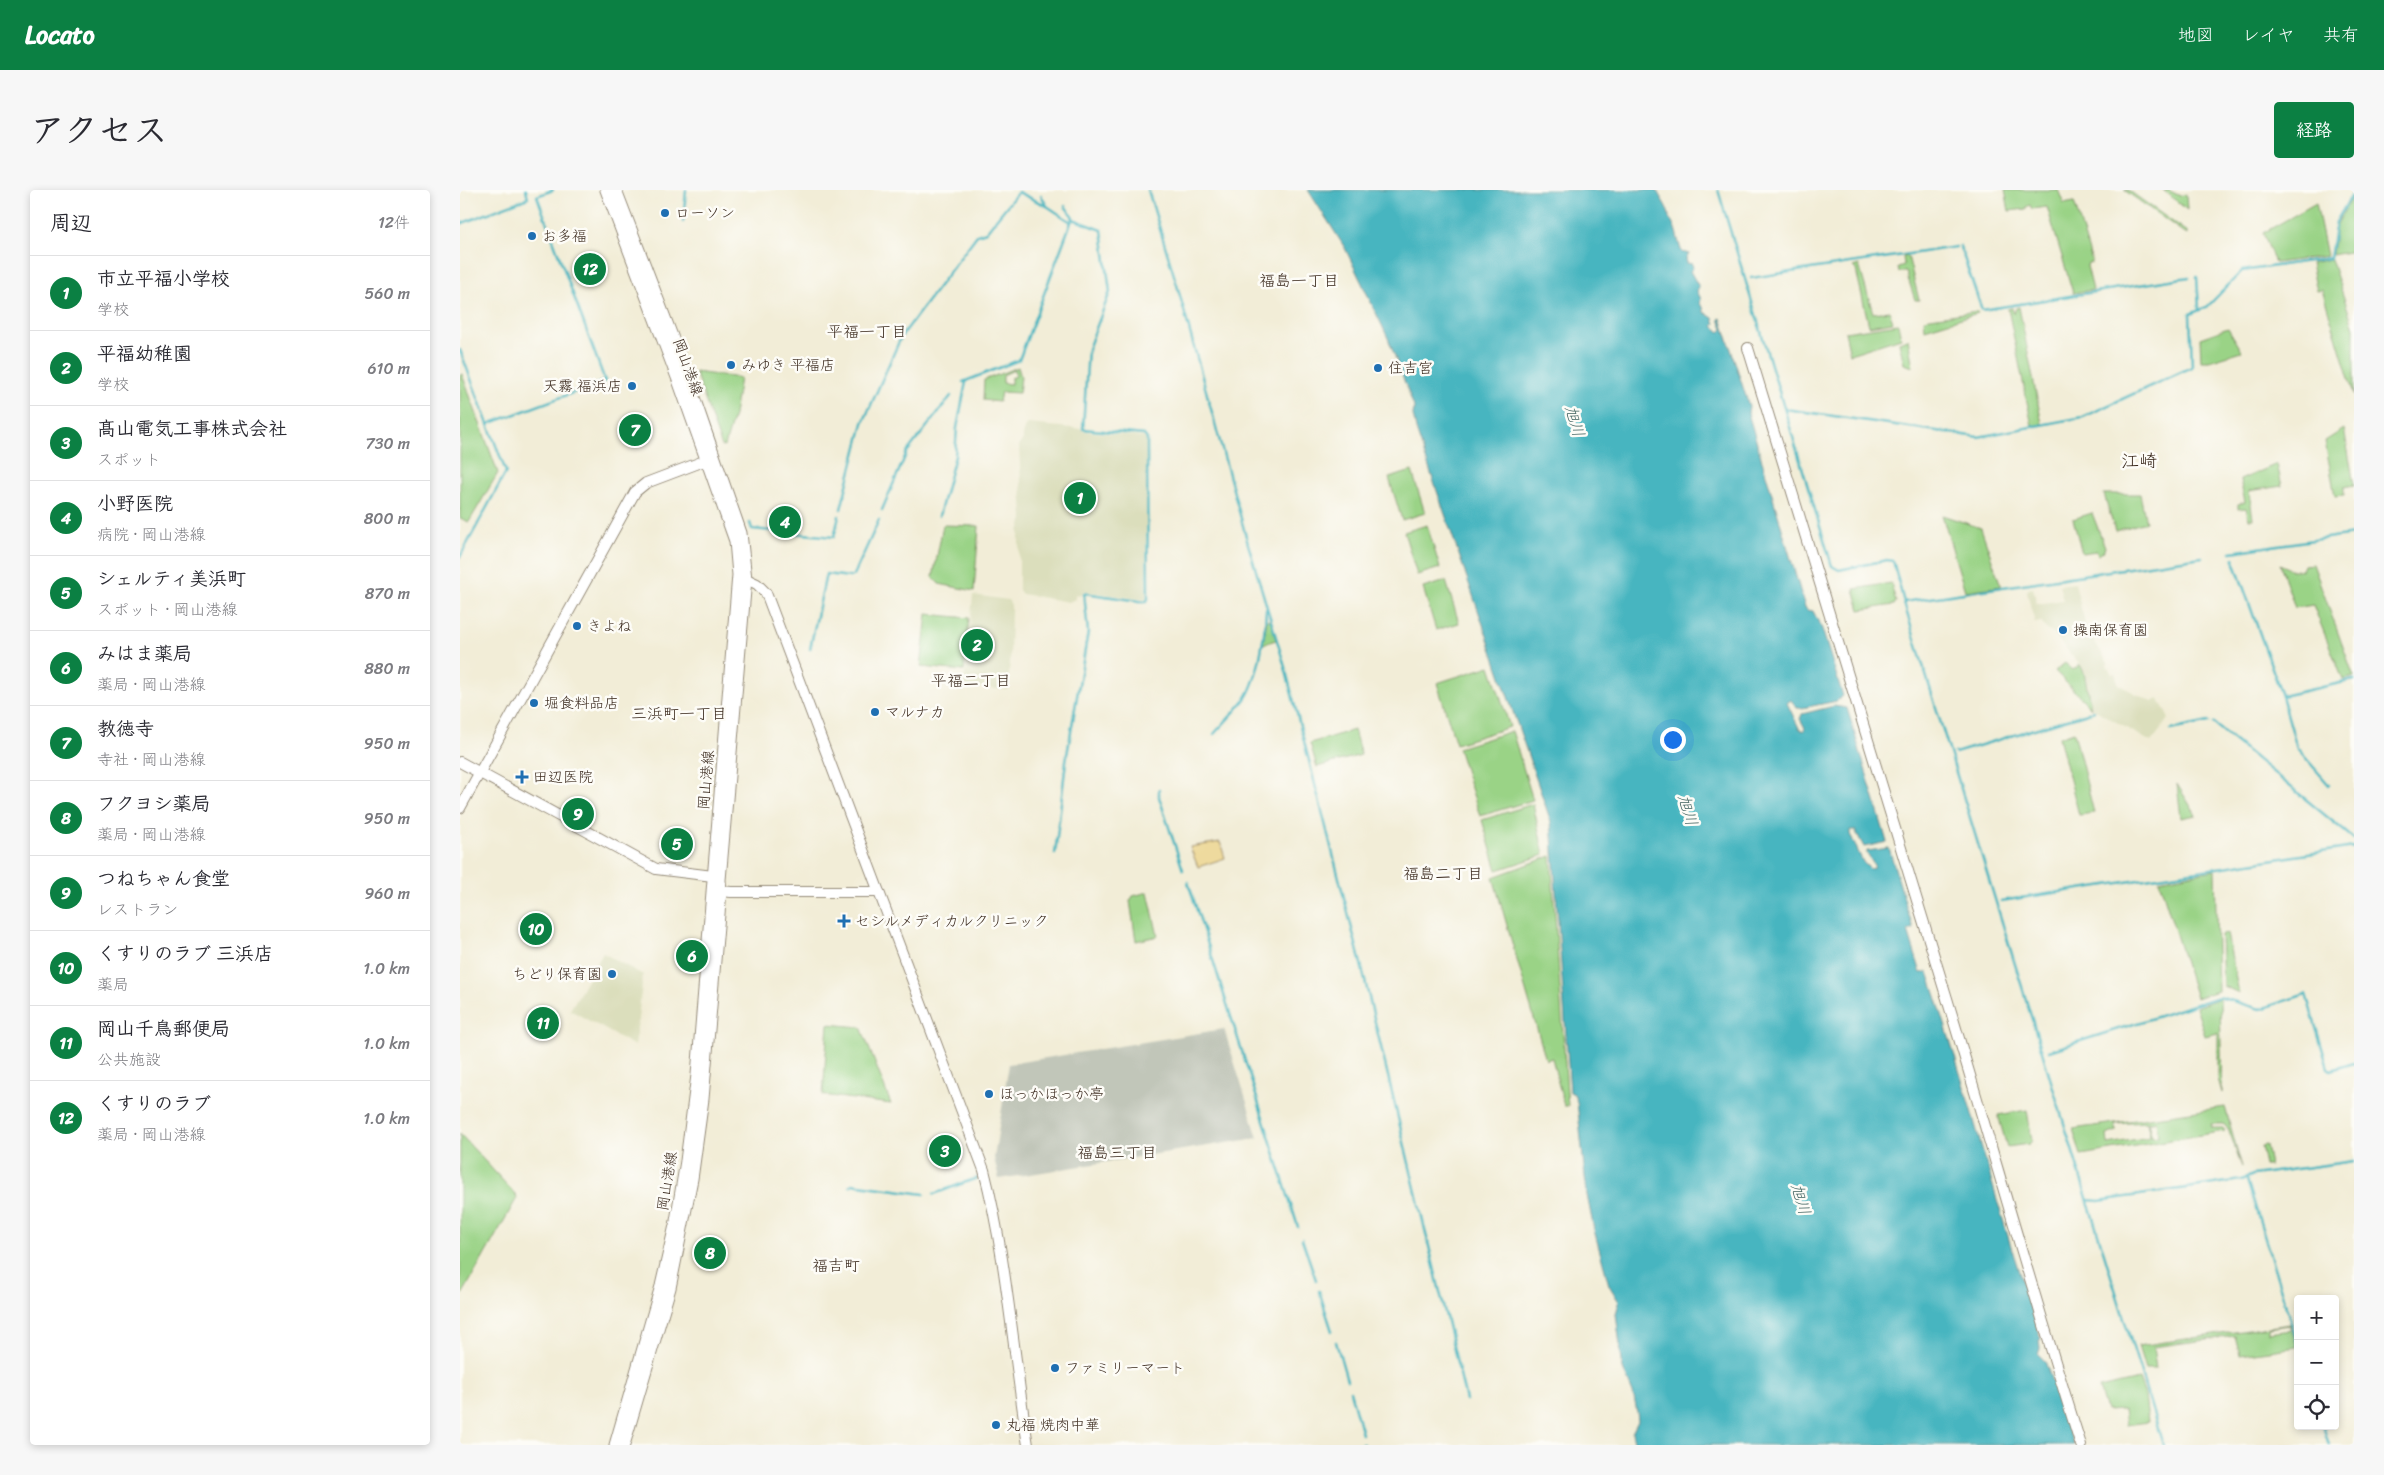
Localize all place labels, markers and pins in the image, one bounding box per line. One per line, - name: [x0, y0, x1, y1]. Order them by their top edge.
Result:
- place label: ローソン: [675, 200, 735, 226]
- marker: ローソン: [659, 207, 671, 219]
- place label: お多福: [542, 223, 587, 249]
- marker: お多福: [526, 230, 538, 242]
- pin: 12: [574, 250, 606, 288]
- place label: みゆき 平福店: [741, 352, 835, 378]
- place label: 住吉宮: [1388, 355, 1433, 381]
- marker: みゆき 平福店: [725, 359, 737, 371]
- marker: 住吉宮: [1372, 362, 1384, 374]
- place label: 天霧 福浜店: [543, 373, 622, 399]
- marker: 天霧 福浜店: [626, 380, 638, 392]
- pin: 7: [619, 411, 651, 449]
- pin: 1: [1064, 479, 1096, 517]
- pin: 4: [769, 503, 801, 541]
- place label: きよね: [587, 613, 632, 639]
- place label: 操南保育園: [2073, 617, 2148, 643]
- marker: きよね: [571, 620, 583, 632]
- marker: 操南保育園: [2057, 624, 2069, 636]
- pin: 2: [961, 626, 993, 664]
- place label: 堀食料品店: [544, 690, 619, 716]
- marker: 堀食料品店: [528, 697, 540, 709]
- place label: マルナカ: [885, 699, 945, 725]
- marker: マルナカ: [869, 706, 881, 718]
- place label: 田辺医院: [533, 764, 593, 790]
- marker: 田辺医院: [515, 770, 529, 784]
- pin: 9: [562, 795, 594, 833]
- pin: 5: [661, 825, 693, 863]
- place label: セシルメディカルクリニック: [855, 908, 1049, 934]
- pin: 10: [520, 910, 552, 948]
- marker: セシルメディカルクリニック: [837, 914, 851, 928]
- pin: 6: [676, 937, 708, 975]
- place label: ちどり保育園: [512, 961, 602, 987]
- marker: ちどり保育園: [606, 968, 618, 980]
- pin: 11: [527, 1004, 559, 1042]
- place label: ほっかほっか亭: [999, 1081, 1104, 1107]
- marker: ほっかほっか亭: [983, 1088, 995, 1100]
- pin: 3: [929, 1132, 961, 1170]
- pin: 8: [694, 1234, 726, 1272]
- place label: ファミリーマート: [1065, 1355, 1185, 1381]
- marker: ファミリーマート: [1049, 1362, 1061, 1374]
- place label: 丸福 焼肉中華: [1006, 1412, 1100, 1438]
- marker: 丸福 焼肉中華: [990, 1419, 1002, 1431]

